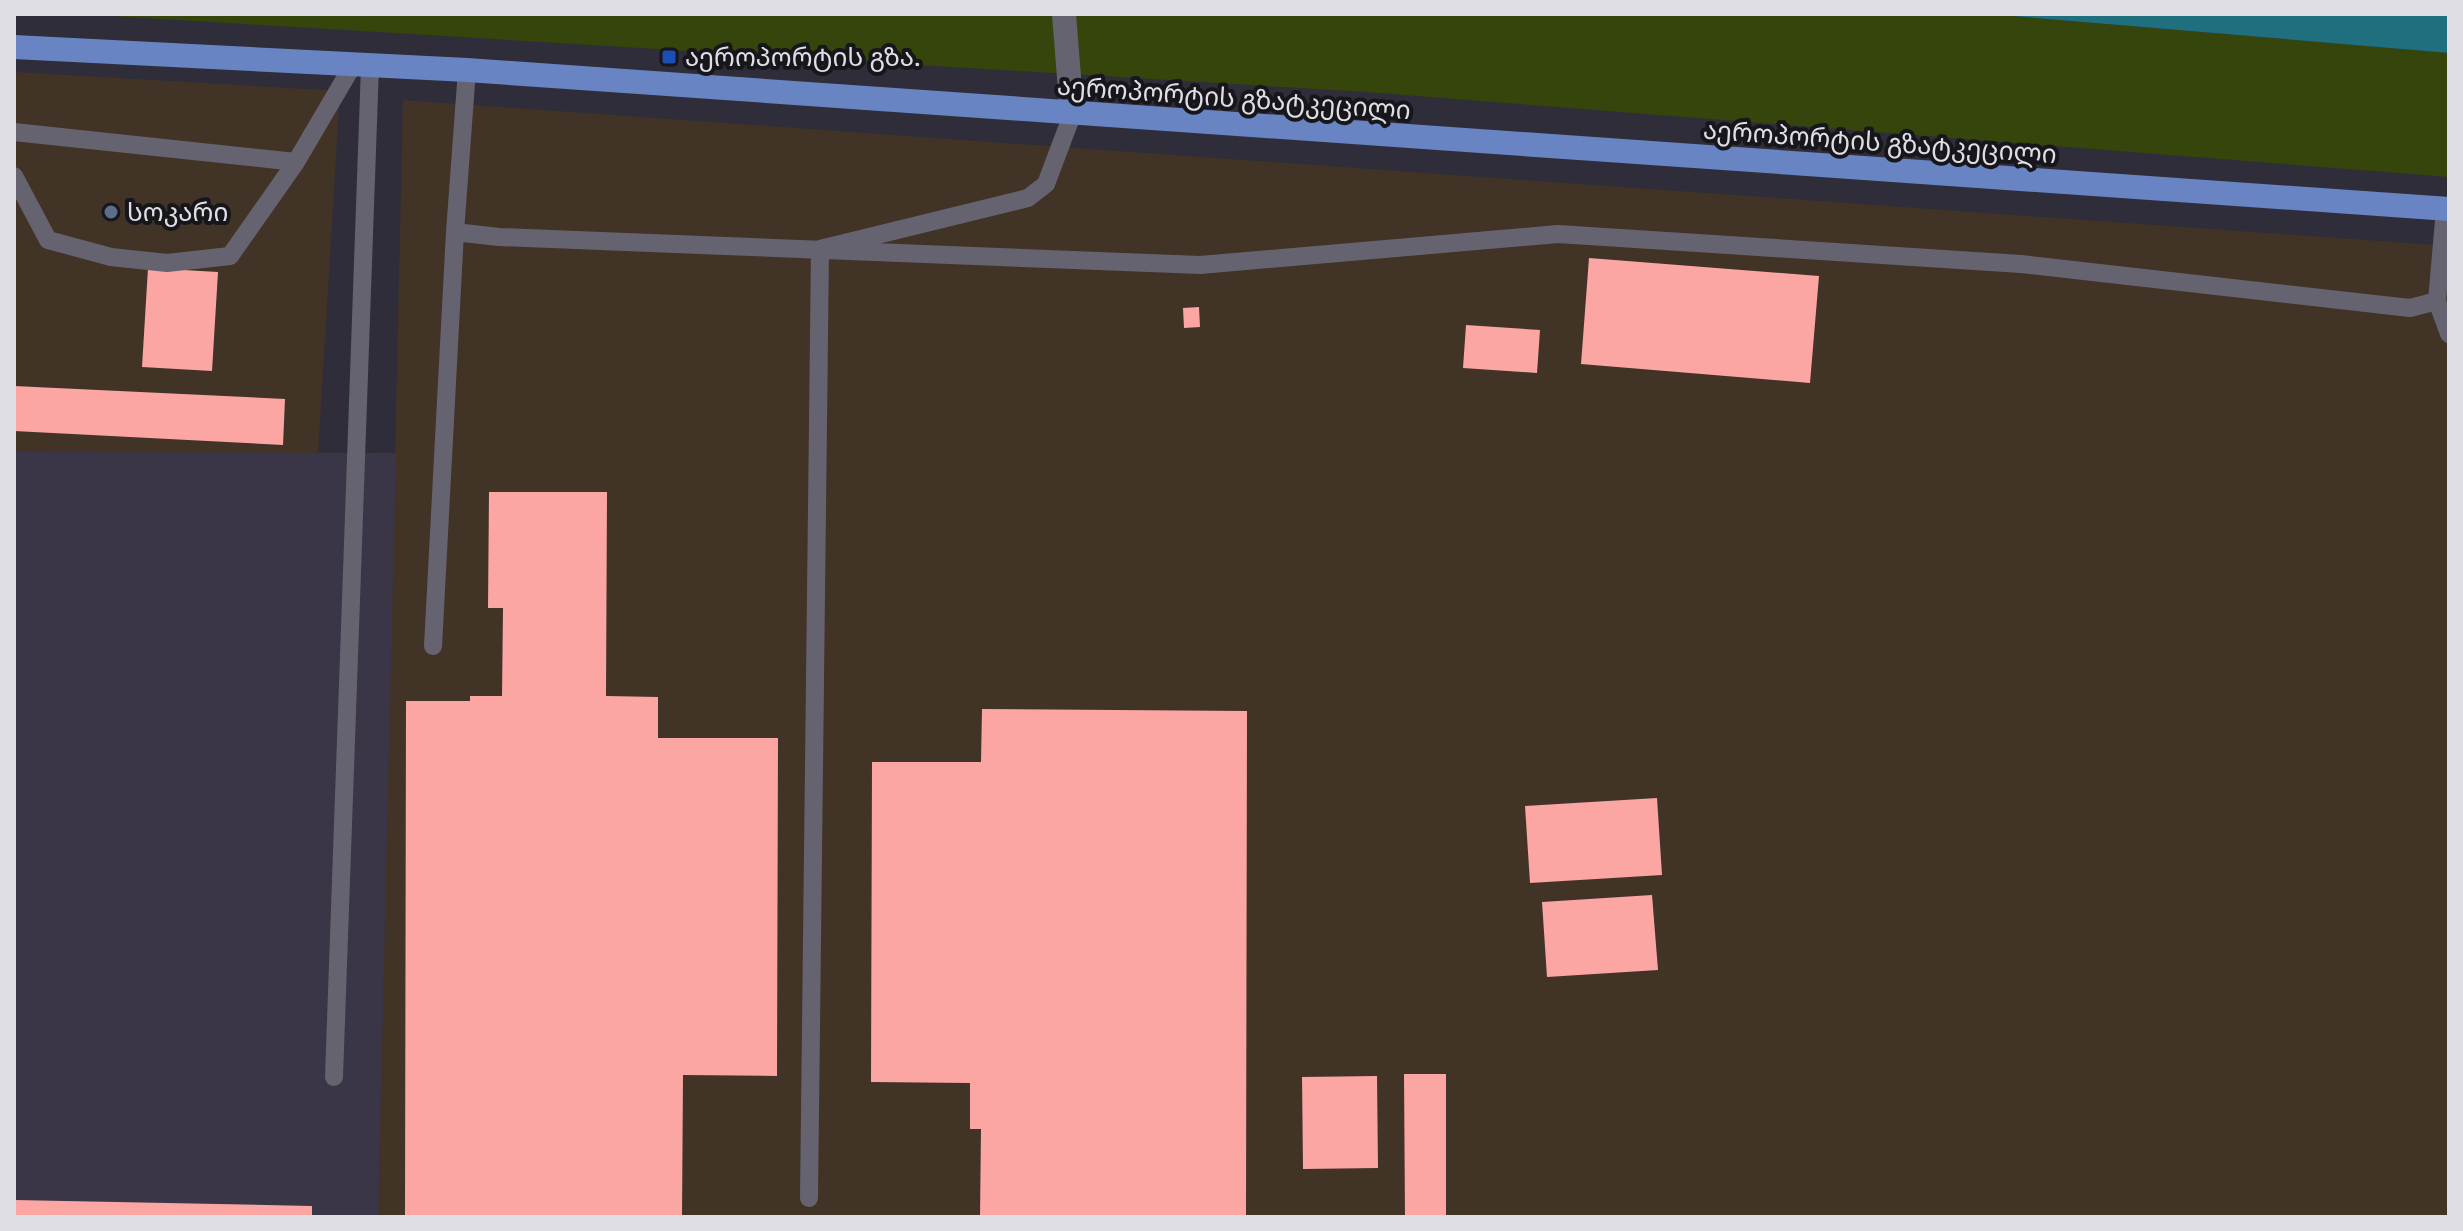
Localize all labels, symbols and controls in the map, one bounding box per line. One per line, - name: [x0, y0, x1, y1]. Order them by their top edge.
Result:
- place label: აეროპორტის გზა.: [685, 42, 921, 73]
- marker: აეროპორტის გზა.: [660, 48, 678, 66]
- street label: აეროპორტის გზატკეცილი: [1056, 71, 1412, 126]
- street label: აეროპორტის გზატკეცილი: [1702, 115, 2058, 170]
- place label: სოკარი: [127, 197, 228, 228]
- marker: სოკარი: [102, 203, 120, 221]

